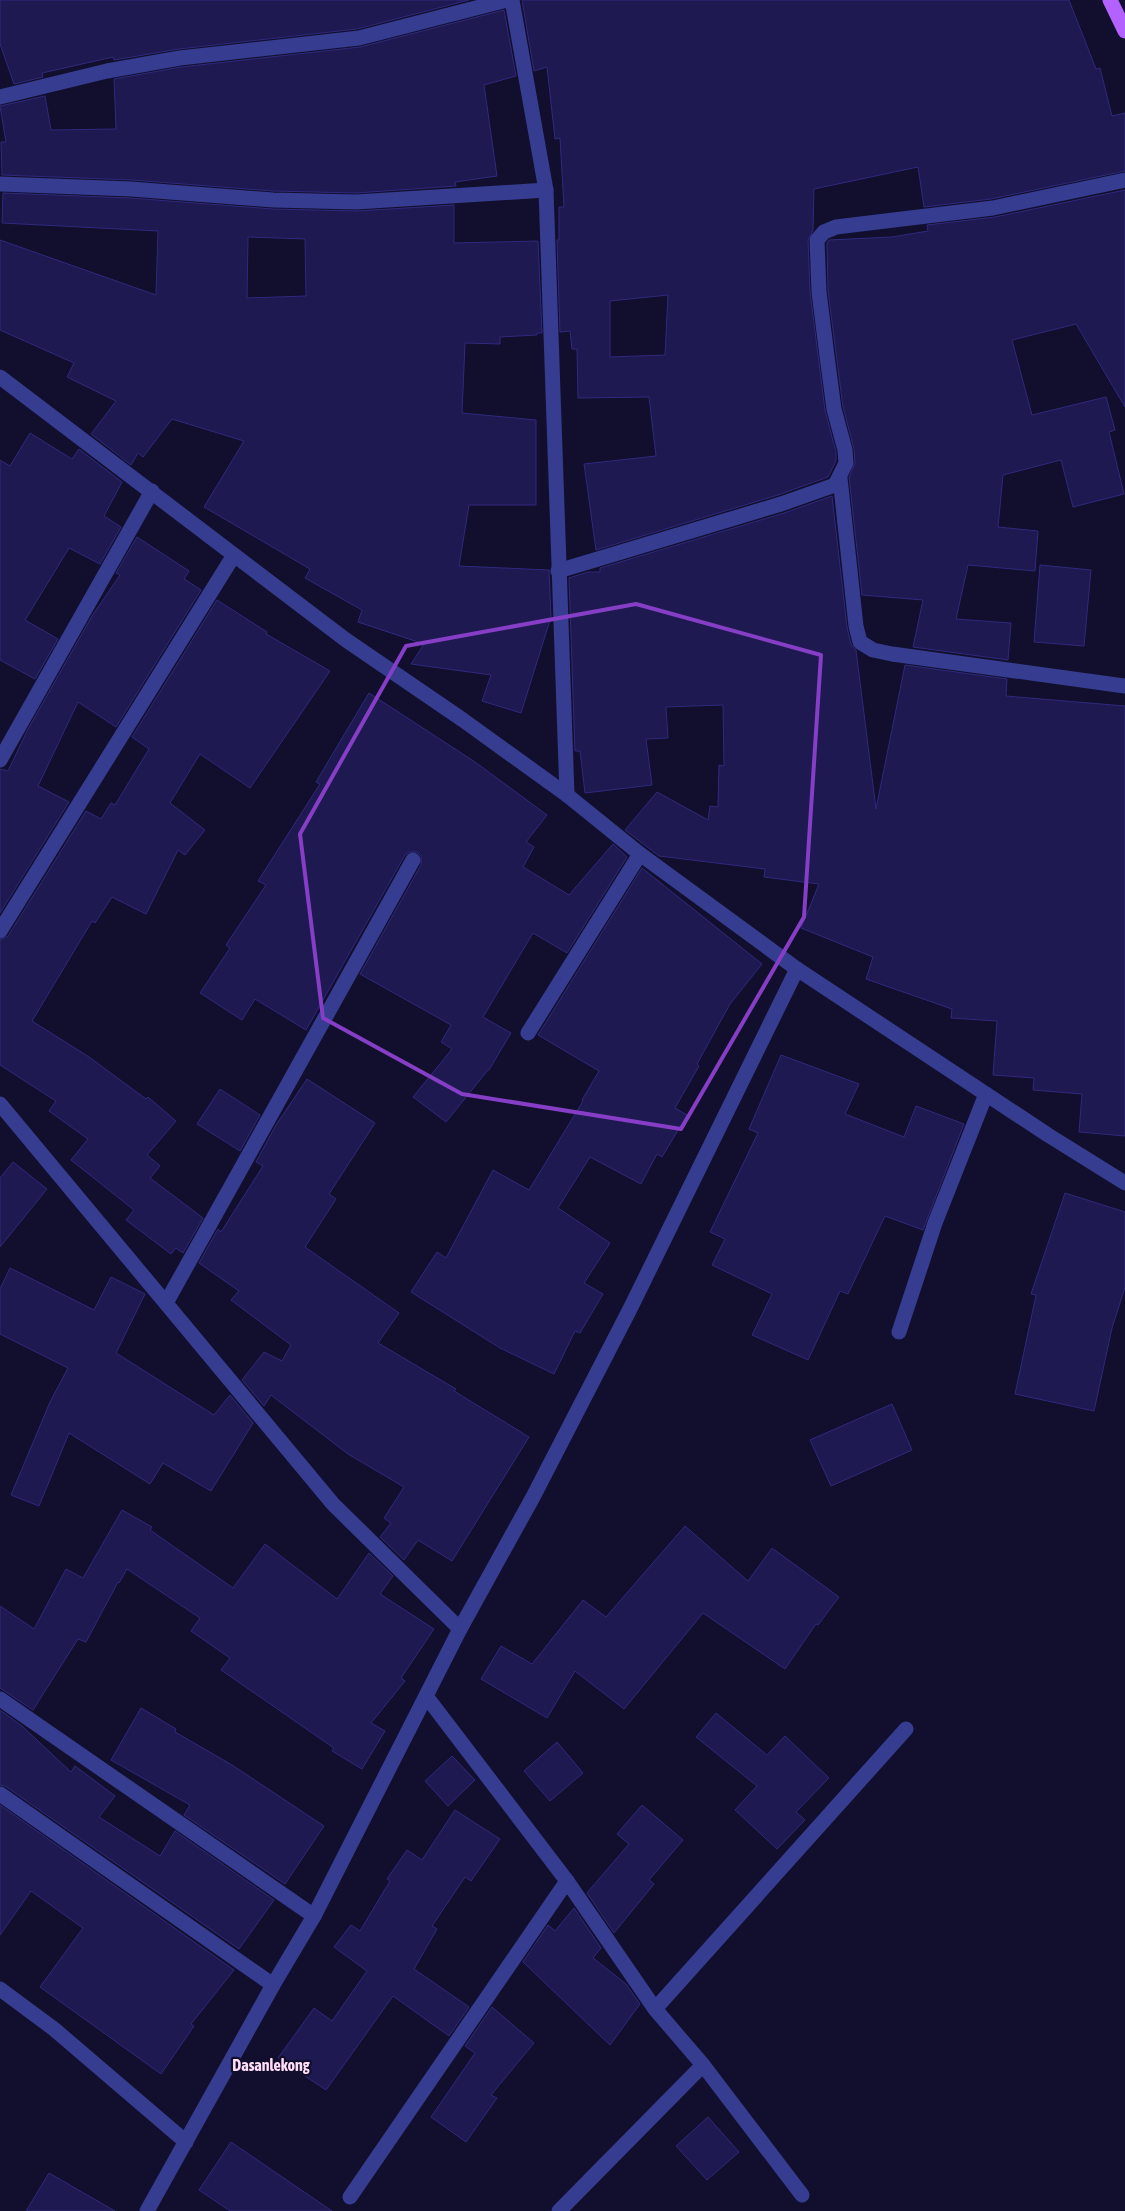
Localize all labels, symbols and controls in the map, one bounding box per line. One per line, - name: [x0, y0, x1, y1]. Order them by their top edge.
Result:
- district label: Dasanlekong: [232, 2056, 310, 2074]

